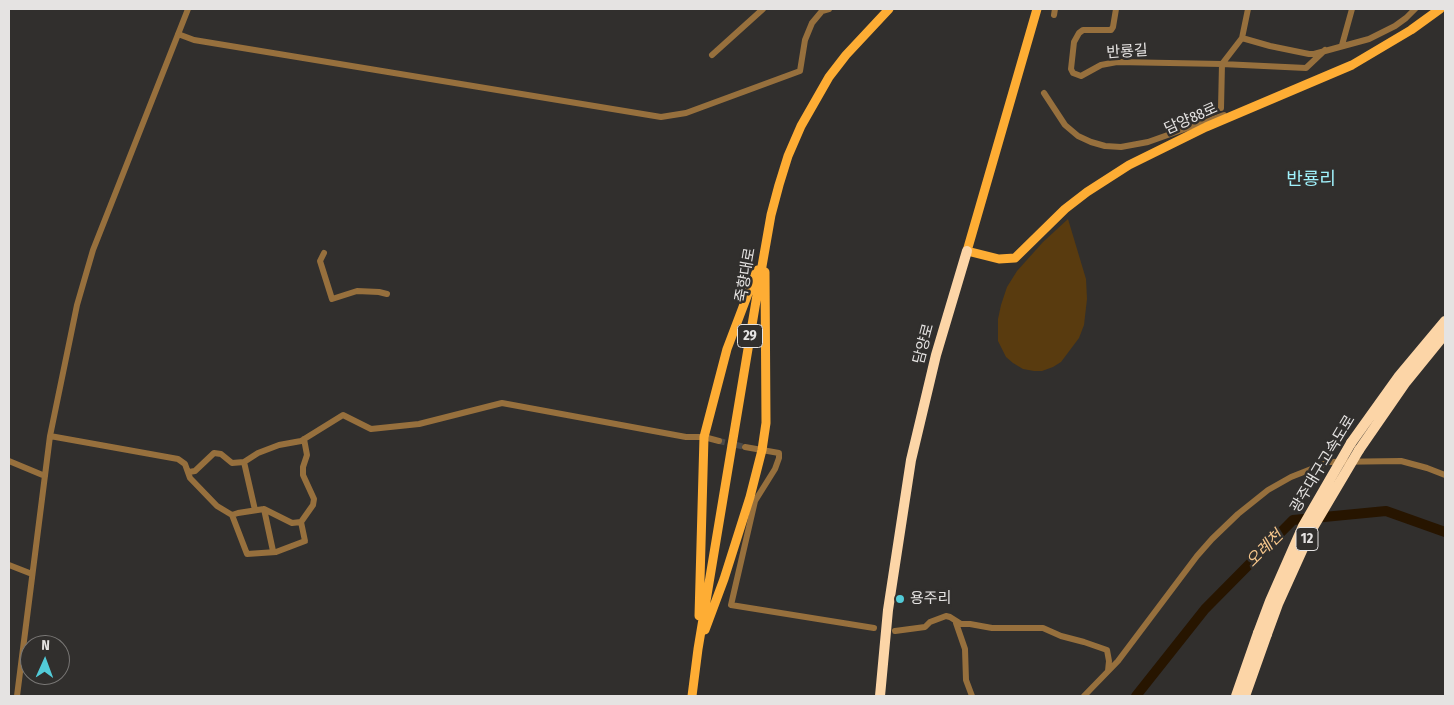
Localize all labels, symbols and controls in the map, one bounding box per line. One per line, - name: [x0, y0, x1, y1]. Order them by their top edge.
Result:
- street label: 반룡길: [1106, 42, 1148, 62]
- street label: 담양88로: [1162, 99, 1220, 139]
- district label: 반룡리: [1286, 169, 1336, 191]
- street label: 죽향대로: [732, 246, 760, 304]
- street label: 담양로: [910, 322, 938, 366]
- road number: 29: [738, 324, 762, 348]
- street label: 광주대구고속도로: [1287, 412, 1359, 516]
- water label: 오례천: [1243, 527, 1287, 571]
- road number: 12: [1296, 528, 1318, 550]
- place label: 용주리: [910, 590, 951, 608]
- marker: 용주리: [894, 593, 906, 605]
- north arrow: [20, 635, 70, 685]
- text: N: [41, 637, 50, 654]

